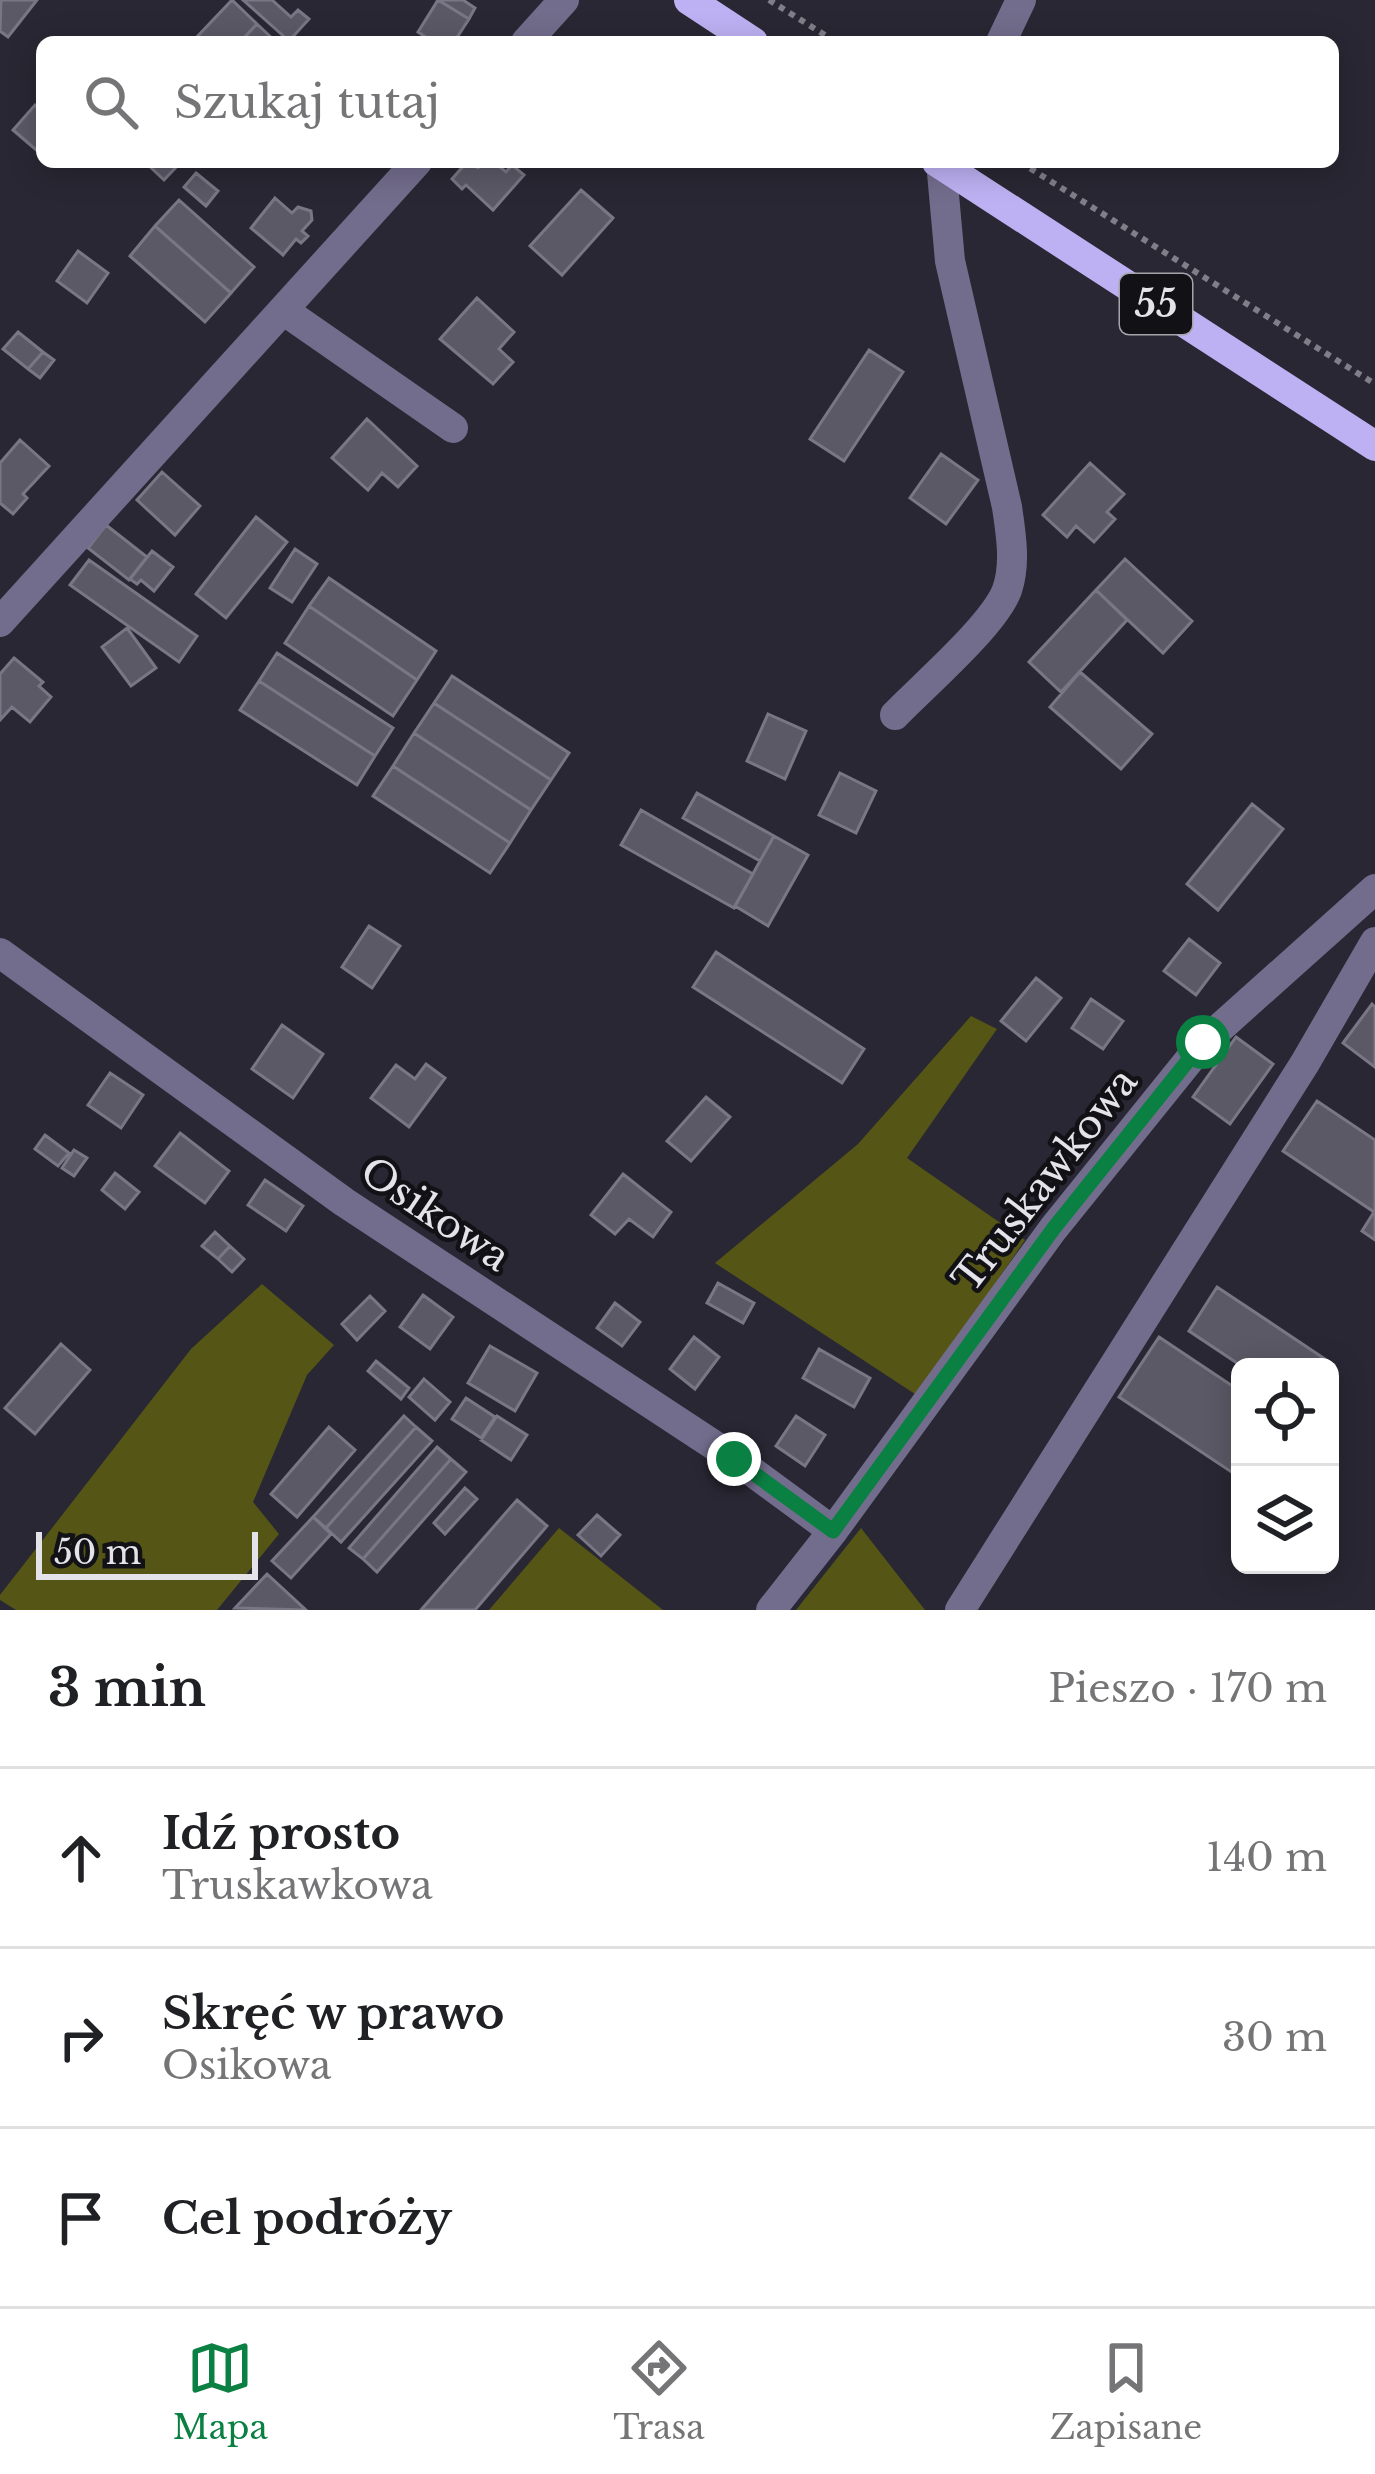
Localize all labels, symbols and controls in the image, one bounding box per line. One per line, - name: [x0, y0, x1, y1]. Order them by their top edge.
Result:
- search box: [36, 36, 1339, 168]
- icon: search: [78, 69, 144, 135]
- text: Szukaj tutaj: [174, 74, 440, 130]
- road number: 55: [1120, 274, 1192, 334]
- route start: [1176, 1015, 1230, 1069]
- street label: Truskawkowa: [942, 1058, 1148, 1302]
- street label: Osikowa: [351, 1146, 519, 1282]
- map controls: [1231, 1358, 1339, 1574]
- button: locate: [1231, 1358, 1339, 1466]
- route end: [707, 1432, 761, 1486]
- button: layers: [1231, 1466, 1339, 1574]
- scale bar: [36, 1526, 258, 1579]
- text: 50 m: [54, 1532, 141, 1573]
- text: 3 min: [48, 1657, 206, 1720]
- text: Pieszo · 170 m: [1048, 1664, 1327, 1713]
- text: Idź prosto: [162, 1805, 400, 1861]
- icon: ahead: [48, 1825, 114, 1891]
- text: 140 m: [1206, 1833, 1327, 1882]
- text: Truskawkowa: [162, 1861, 433, 1910]
- text: Skręć w prawo: [162, 1985, 505, 2041]
- icon: right: [48, 2005, 114, 2071]
- text: 30 m: [1222, 2013, 1327, 2062]
- text: Osikowa: [162, 2041, 331, 2090]
- icon: arrive: [48, 2185, 114, 2251]
- text: Cel podróży: [162, 2190, 452, 2246]
- tab: Mapa: [173, 2335, 268, 2448]
- tab: Trasa: [613, 2335, 705, 2448]
- tab: Zapisane: [1050, 2335, 1202, 2448]

